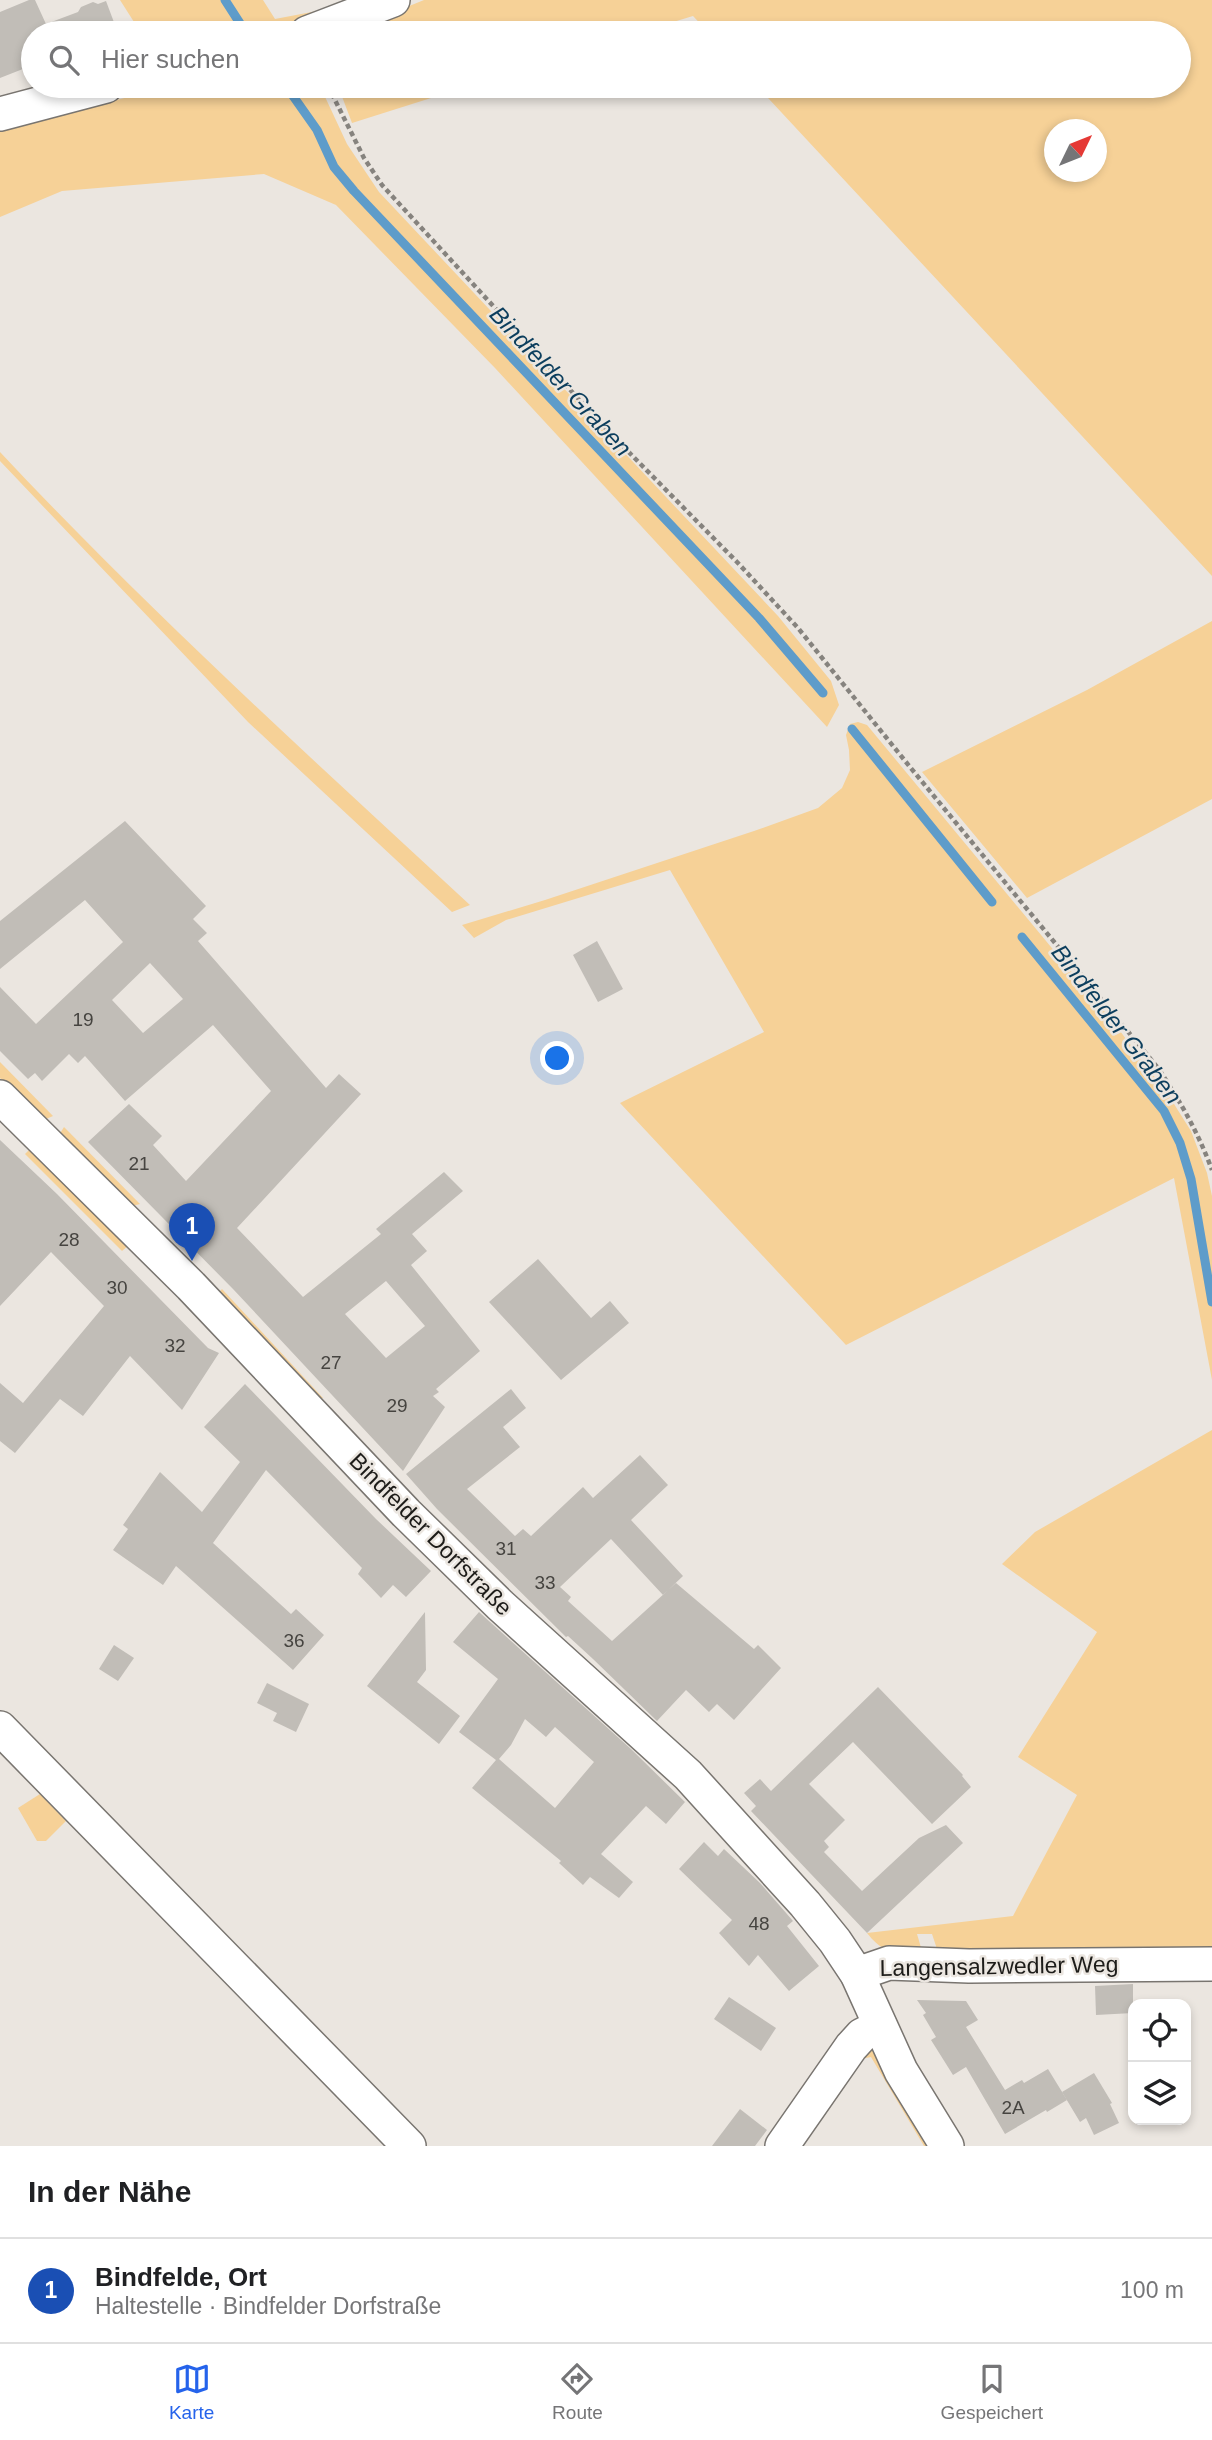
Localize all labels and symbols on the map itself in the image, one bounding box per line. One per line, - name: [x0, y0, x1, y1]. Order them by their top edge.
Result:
- north arrow: [1044, 119, 1107, 182]
- water label: Bindfelder Graben: [485, 301, 637, 461]
- water label: Bindfelder Graben: [1046, 939, 1188, 1109]
- house number: 19: [72, 1009, 94, 1030]
- your location: [540, 1041, 574, 1075]
- house number: 21: [128, 1153, 150, 1174]
- pin: 1: [169, 1203, 215, 1261]
- house number: 28: [58, 1229, 80, 1250]
- house number: 30: [106, 1277, 128, 1298]
- house number: 32: [164, 1335, 186, 1356]
- house number: 27: [320, 1352, 342, 1373]
- house number: 29: [386, 1395, 408, 1416]
- street label: Bindfelder Dorfstraße: [345, 1448, 517, 1620]
- house number: 31: [495, 1538, 517, 1559]
- house number: 33: [534, 1572, 556, 1593]
- house number: 36: [283, 1630, 305, 1651]
- house number: 48: [748, 1913, 770, 1934]
- street label: Langensalzwedler Weg: [879, 1951, 1119, 1981]
- house number: 2A: [1001, 2097, 1025, 2118]

